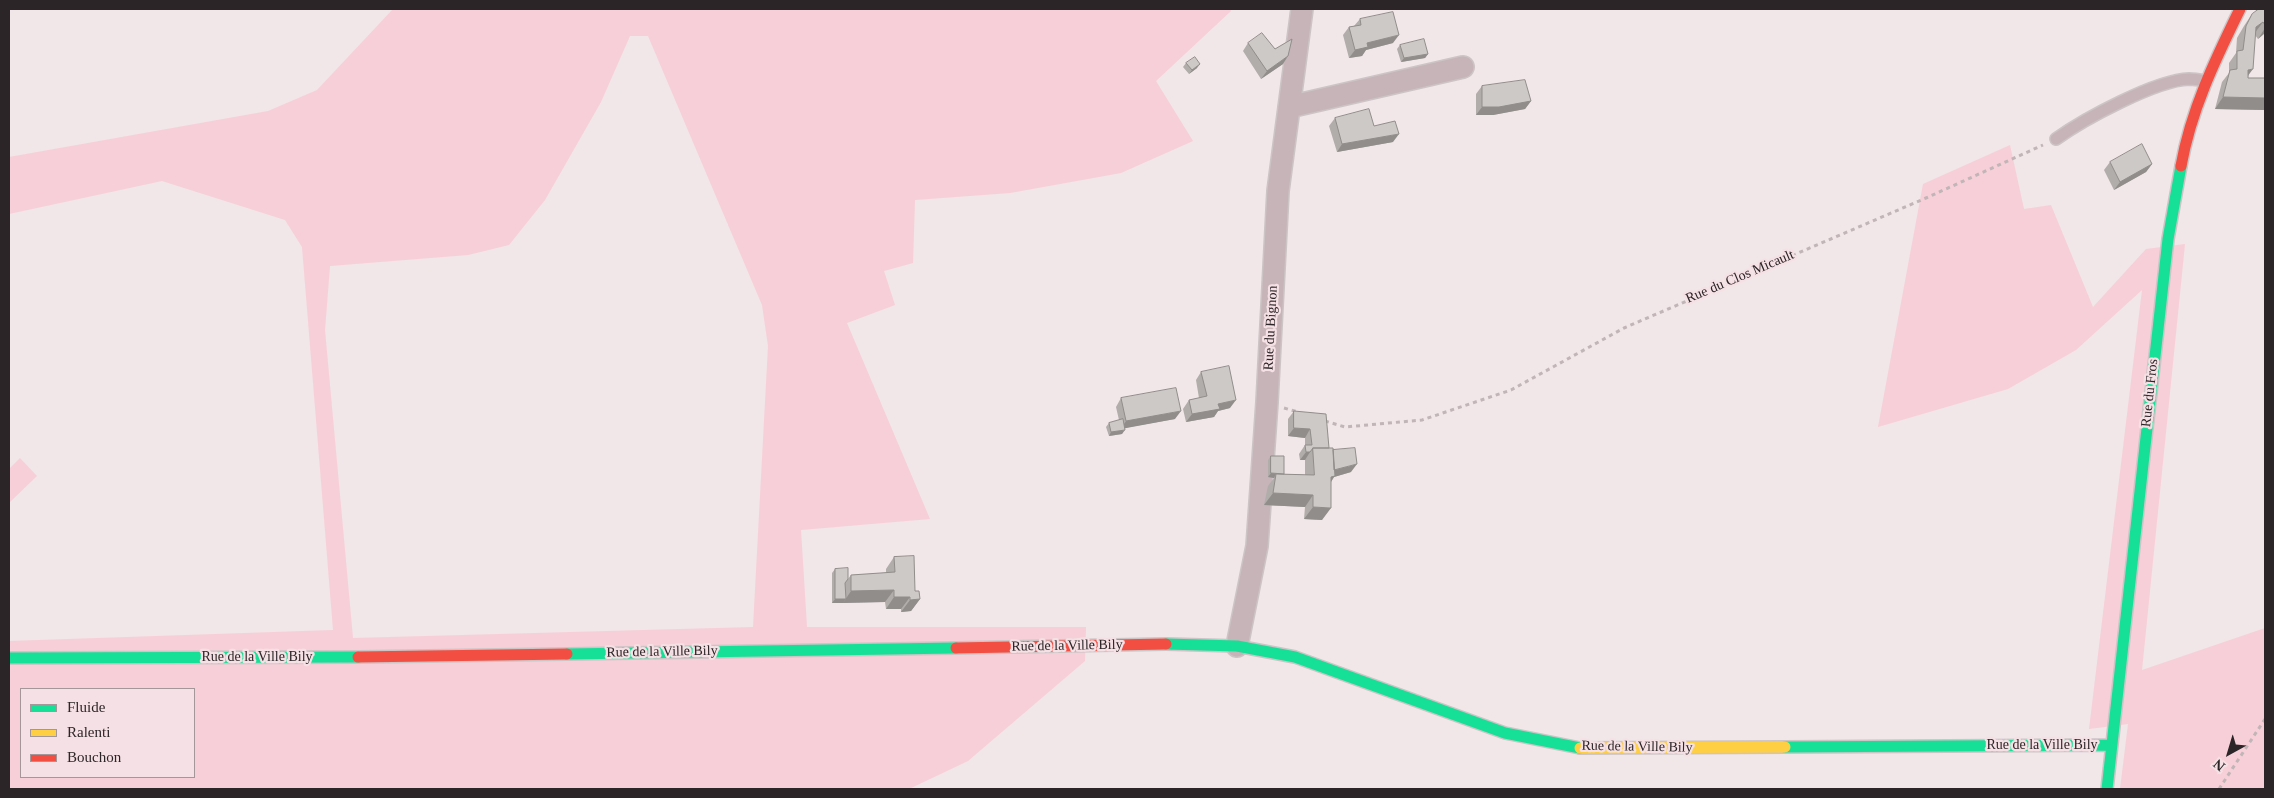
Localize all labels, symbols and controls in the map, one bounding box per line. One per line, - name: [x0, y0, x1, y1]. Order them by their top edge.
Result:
- street label: Rue du Clos Micault: [1683, 247, 1797, 307]
- street label: Rue du Bignon: [1260, 285, 1282, 371]
- street label: Rue du Fros: [2138, 358, 2162, 428]
- street label: Rue de la Ville Bily: [1011, 637, 1123, 655]
- street label: Rue de la Ville Bily: [606, 643, 718, 661]
- street label: Rue de la Ville Bily: [201, 649, 313, 665]
- legend: [20, 688, 195, 778]
- text: Fluide: [67, 699, 105, 715]
- text: Ralenti: [67, 724, 110, 740]
- north arrow: [2204, 728, 2254, 778]
- street label: Rue de la Ville Bily: [1986, 737, 2098, 753]
- street label: Rue de la Ville Bily: [1581, 738, 1693, 756]
- text: Bouchon: [67, 749, 121, 765]
- text: N: [2211, 756, 2228, 774]

